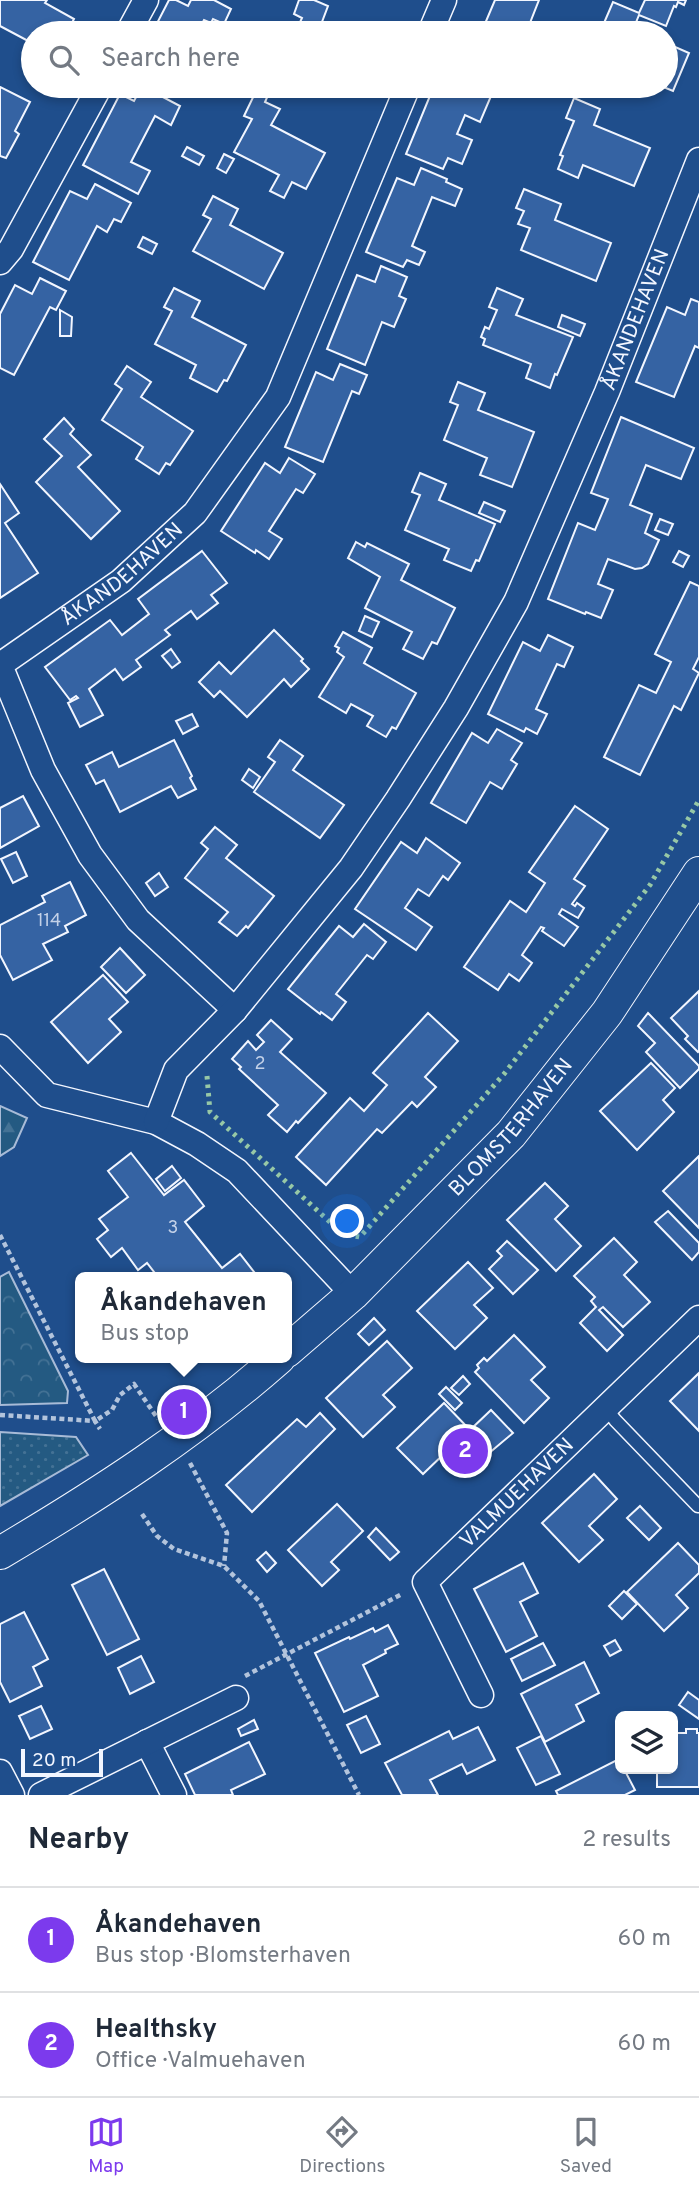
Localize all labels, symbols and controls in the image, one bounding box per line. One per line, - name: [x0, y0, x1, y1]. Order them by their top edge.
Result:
- search box: [21, 21, 678, 98]
- icon: search: [45, 41, 83, 79]
- text: Search here: [101, 43, 240, 76]
- street label: ÅKANDEHAVEN: [595, 245, 676, 395]
- street label: ÅKANDEHAVEN: [56, 517, 189, 632]
- house number: 114: [37, 910, 61, 933]
- house number: 2: [254, 1053, 266, 1076]
- street label: BLOMSTERHAVEN: [443, 1053, 579, 1202]
- your location: [330, 1204, 364, 1238]
- house number: 3: [168, 1217, 178, 1240]
- popup: [75, 1272, 292, 1363]
- text: Åkandehaven: [100, 1287, 267, 1320]
- text: Bus stop: [100, 1320, 189, 1349]
- pin: 1: [161, 1386, 207, 1438]
- pin: 2: [442, 1425, 488, 1477]
- street label: VALMUEHAVEN: [454, 1432, 580, 1555]
- map controls: [615, 1711, 678, 1774]
- button: layers: [615, 1711, 678, 1774]
- scale bar: [21, 1746, 103, 1778]
- text: 20 m: [32, 1749, 76, 1773]
- text: Nearby: [28, 1822, 129, 1859]
- text: 2 results: [582, 1826, 671, 1855]
- text: Åkandehaven: [95, 1909, 261, 1942]
- text: 1: [46, 1925, 56, 1954]
- text: 60 m: [618, 1925, 671, 1954]
- text: Bus stop · Blomsterhaven: [95, 1942, 351, 1971]
- text: Healthsky: [95, 2014, 217, 2047]
- text: 2: [44, 2030, 58, 2059]
- text: 60 m: [618, 2030, 671, 2059]
- text: Office · Valmuehaven: [95, 2047, 306, 2076]
- tab: Map: [87, 2113, 125, 2179]
- tab: Directions: [299, 2113, 386, 2179]
- tab: Saved: [560, 2113, 612, 2179]

